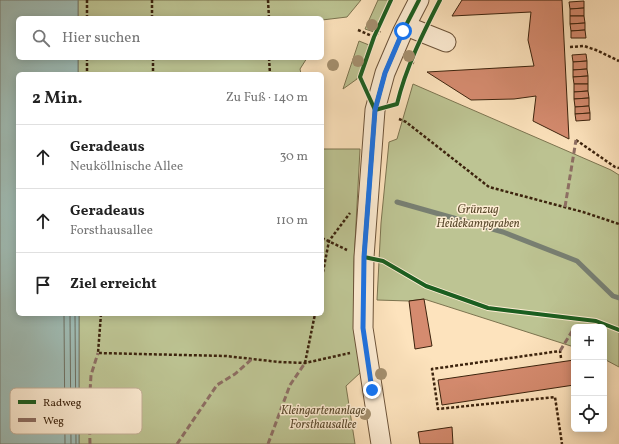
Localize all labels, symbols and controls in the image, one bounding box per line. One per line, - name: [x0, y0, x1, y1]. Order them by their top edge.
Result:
- search box: [16, 16, 324, 60]
- route start: [394, 22, 412, 40]
- icon: search: [30, 27, 52, 49]
- text: Hier suchen: [62, 28, 140, 49]
- text: 2 Min.: [32, 87, 83, 110]
- text: Zu Fuß · 140 m: [226, 89, 308, 107]
- text: Geradeaus: [70, 137, 145, 158]
- icon: ahead: [32, 146, 54, 168]
- text: 30 m: [280, 148, 308, 166]
- text: Neuköllnische Allee: [70, 158, 183, 176]
- text: Geradeaus: [70, 201, 145, 222]
- park label: Grünzug Heidekampgraben: [436, 202, 520, 232]
- icon: ahead: [32, 210, 54, 232]
- text: 110 m: [276, 212, 308, 230]
- text: Forsthausallee: [70, 222, 153, 240]
- icon: arrive: [32, 274, 54, 296]
- text: Ziel erreicht: [70, 274, 157, 295]
- map controls: [571, 324, 607, 432]
- button: +: [571, 324, 607, 360]
- button: −: [571, 360, 607, 396]
- route end: [363, 381, 381, 399]
- legend: [10, 388, 142, 434]
- text: Radweg: [43, 396, 82, 411]
- button: locate: [571, 396, 607, 432]
- park label: Kleingartenanlage Forsthausallee: [281, 403, 366, 433]
- text: Weg: [43, 414, 64, 429]

